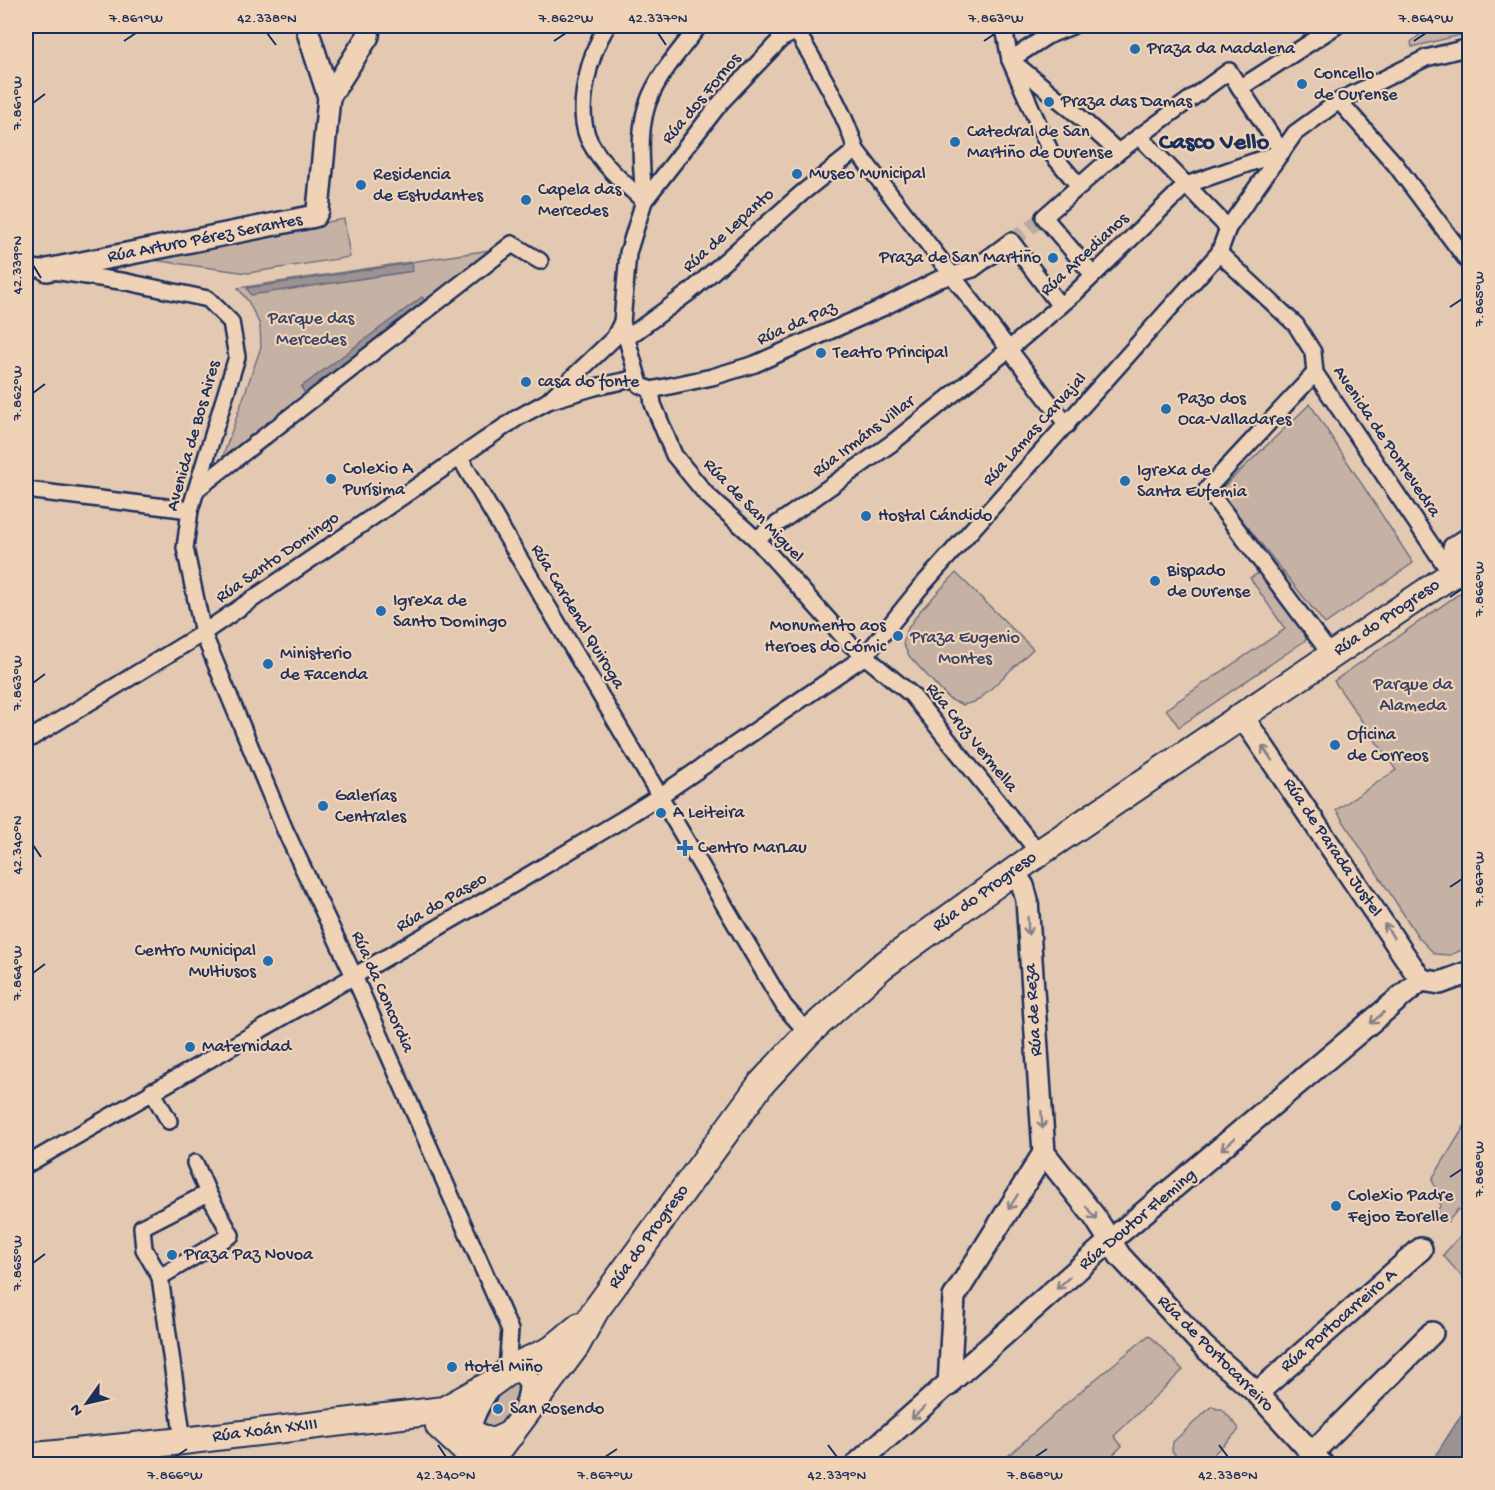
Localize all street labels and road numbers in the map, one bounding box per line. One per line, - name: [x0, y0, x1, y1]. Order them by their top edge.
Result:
- street label: Rúa dos Fornos: [658, 48, 747, 149]
- street label: Rúa de Lepanto: [679, 184, 779, 278]
- street label: Rúa Arcedianos: [1036, 208, 1135, 301]
- street label: Rúa Arturo Pérez Serantes: [106, 210, 305, 268]
- street label: Rúa da Paz: [754, 297, 841, 351]
- street label: Avenida de Bos Aires: [162, 357, 226, 514]
- street label: Avenida de Pontevedra: [1328, 362, 1445, 522]
- street label: Rúa Lamas Carvajal: [978, 369, 1092, 491]
- street label: Rúa Irmáns Villar: [808, 391, 921, 482]
- street label: Rúa de San Miguel: [698, 455, 808, 567]
- street label: Rúa Santo Domingo: [212, 508, 344, 608]
- street label: Rúa Cardenal Quiroga: [525, 541, 629, 694]
- street label: Rúa do Progreso: [1330, 575, 1444, 661]
- street label: Rúa Cruz Vermella: [920, 679, 1022, 798]
- street label: Rúa de Parada Justel: [1278, 775, 1386, 921]
- street label: Rúa do Progreso: [929, 847, 1041, 937]
- street label: Rúa do Paseo: [393, 869, 491, 937]
- street label: Rúa da Concordia: [346, 928, 419, 1057]
- street label: Rúa de Reza: [1020, 962, 1048, 1057]
- street label: Rúa Doutor Fleming: [1075, 1165, 1201, 1275]
- street label: Rúa do Progreso: [604, 1181, 694, 1293]
- street label: Rúa Portocarreiro A: [1277, 1264, 1402, 1377]
- street label: Rúa de Portocarreiro: [1152, 1291, 1278, 1417]
- street label: Rúa Xoán XXIII: [211, 1414, 319, 1448]

